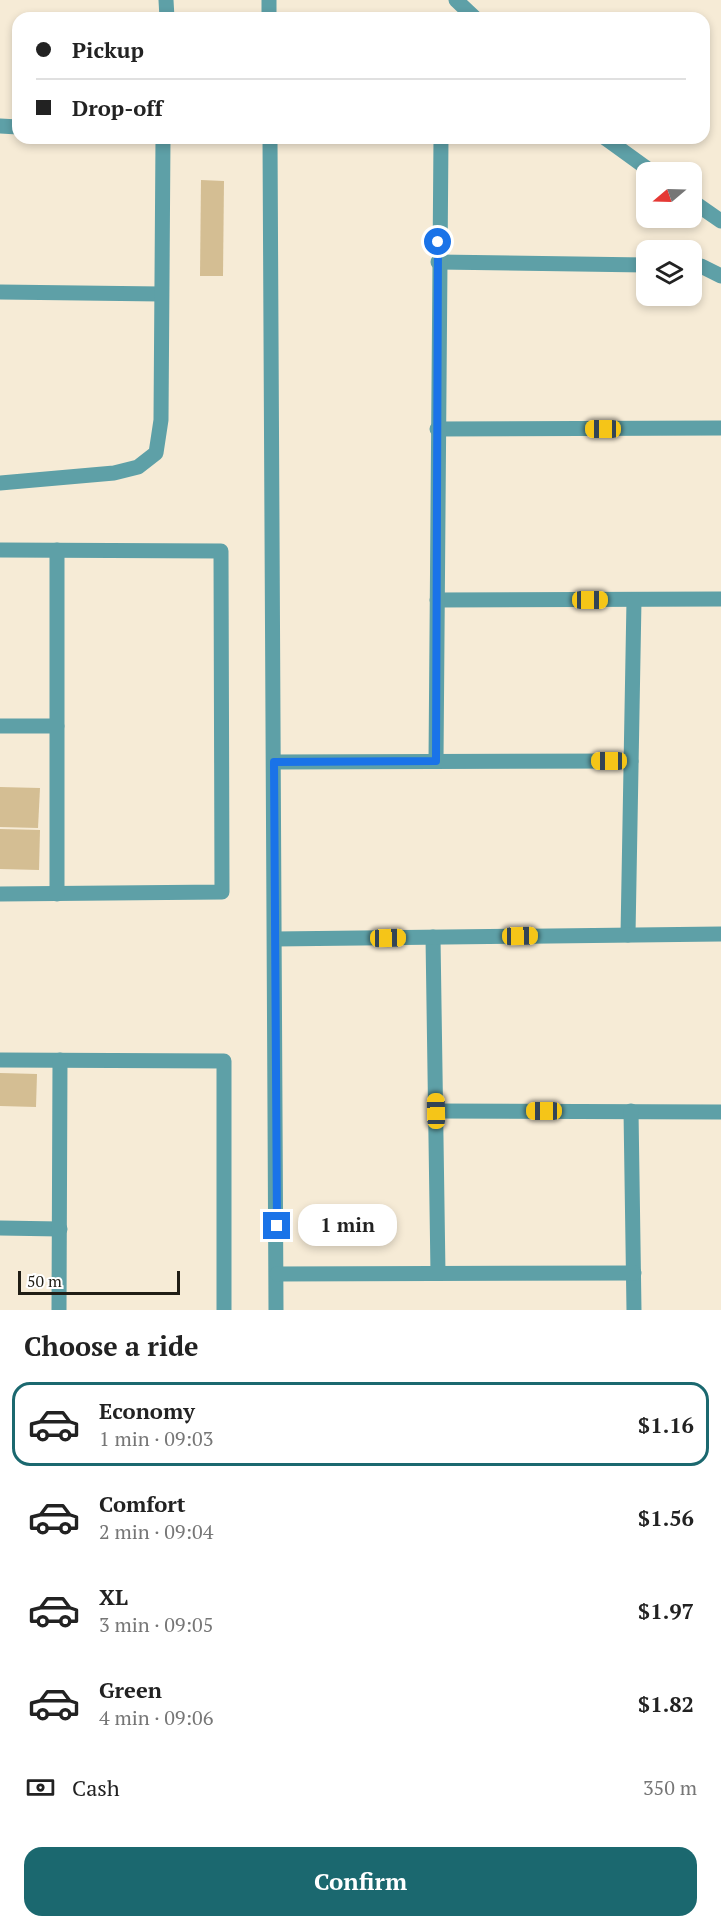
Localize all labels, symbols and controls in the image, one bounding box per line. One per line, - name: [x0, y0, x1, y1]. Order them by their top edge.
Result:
- text: Pickup: [72, 35, 144, 64]
- text: Drop-off: [72, 93, 163, 122]
- north arrow: [636, 162, 702, 228]
- map controls: [636, 162, 702, 306]
- route start: [424, 228, 451, 255]
- button: layers: [636, 240, 702, 306]
- car: [585, 420, 621, 438]
- car: [572, 591, 608, 609]
- car: [591, 752, 627, 770]
- car: [502, 927, 538, 945]
- car: [370, 929, 406, 947]
- car: [427, 1093, 445, 1129]
- car: [526, 1102, 562, 1120]
- callout: 1 min: [298, 1205, 397, 1247]
- text: 1 min: [320, 1211, 375, 1238]
- route end: [263, 1212, 290, 1239]
- scale bar: [18, 1268, 180, 1296]
- text: 50 m: [27, 1270, 62, 1292]
- text: Choose a ride: [24, 1328, 199, 1364]
- text: Economy: [99, 1396, 195, 1425]
- icon: car: [27, 1397, 81, 1451]
- text: $1.16: [638, 1410, 694, 1439]
- text: 1 min · 09:03: [99, 1425, 213, 1452]
- text: Comfort: [99, 1489, 185, 1518]
- icon: car: [27, 1490, 81, 1544]
- text: $1.56: [638, 1503, 694, 1532]
- text: 2 min · 09:04: [99, 1518, 213, 1545]
- text: XL: [99, 1582, 128, 1611]
- icon: car: [27, 1583, 81, 1637]
- text: $1.97: [638, 1596, 694, 1625]
- text: 3 min · 09:05: [99, 1611, 213, 1638]
- text: Green: [99, 1675, 162, 1704]
- icon: car: [27, 1676, 81, 1730]
- text: $1.82: [638, 1689, 694, 1718]
- text: 4 min · 09:06: [99, 1704, 213, 1731]
- icon: cash: [24, 1771, 57, 1804]
- text: Cash: [72, 1773, 120, 1802]
- text: 350 m: [643, 1774, 697, 1801]
- button: Confirm: [24, 1847, 697, 1916]

